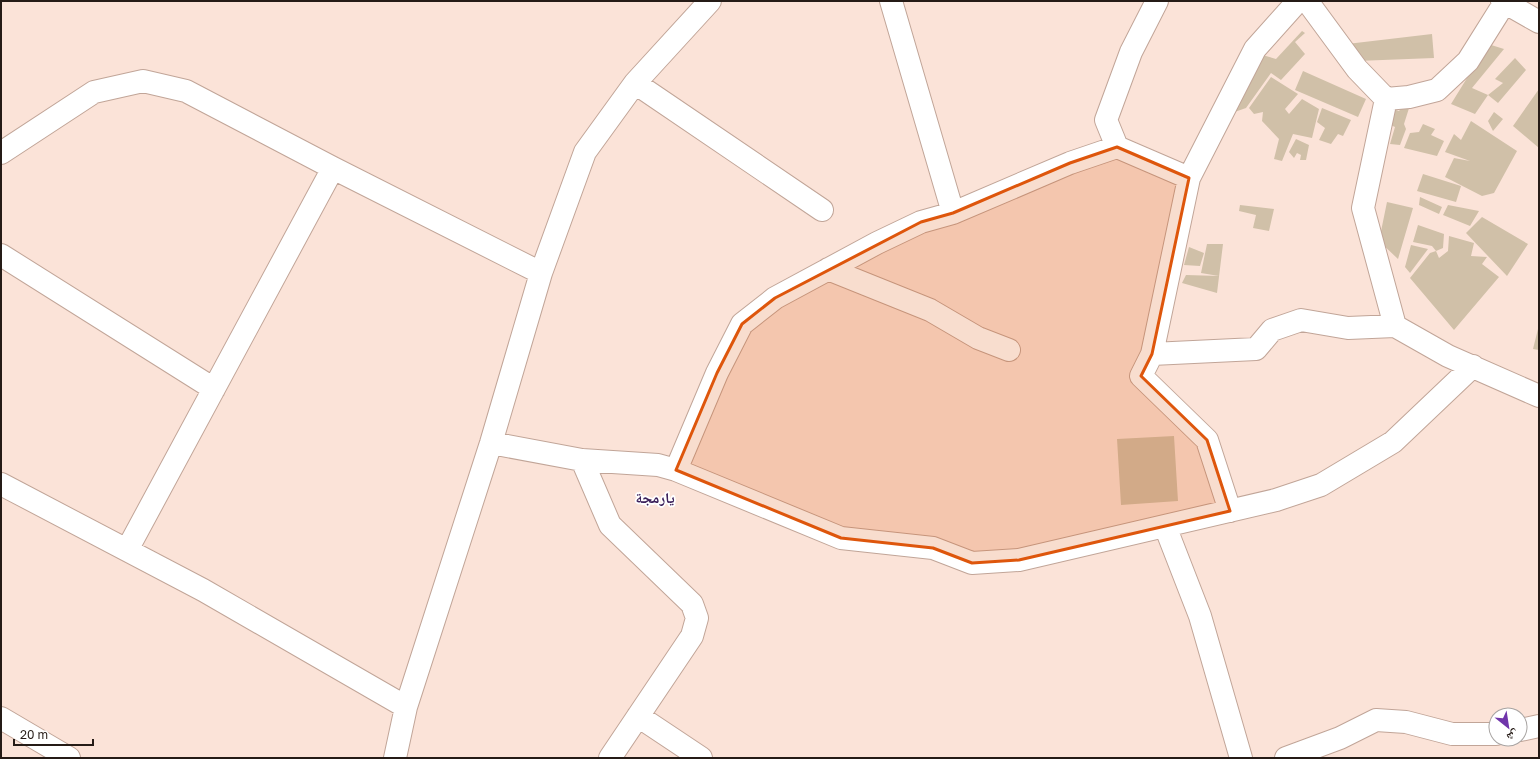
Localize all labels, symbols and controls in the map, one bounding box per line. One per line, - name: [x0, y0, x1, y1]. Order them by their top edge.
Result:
- district label: يارمجة: [635, 488, 675, 506]
- north arrow: [1488, 707, 1528, 747]
- scale bar: [14, 721, 93, 747]
- text: ش: [1504, 726, 1522, 745]
- text: 20 m: [20, 727, 48, 742]

